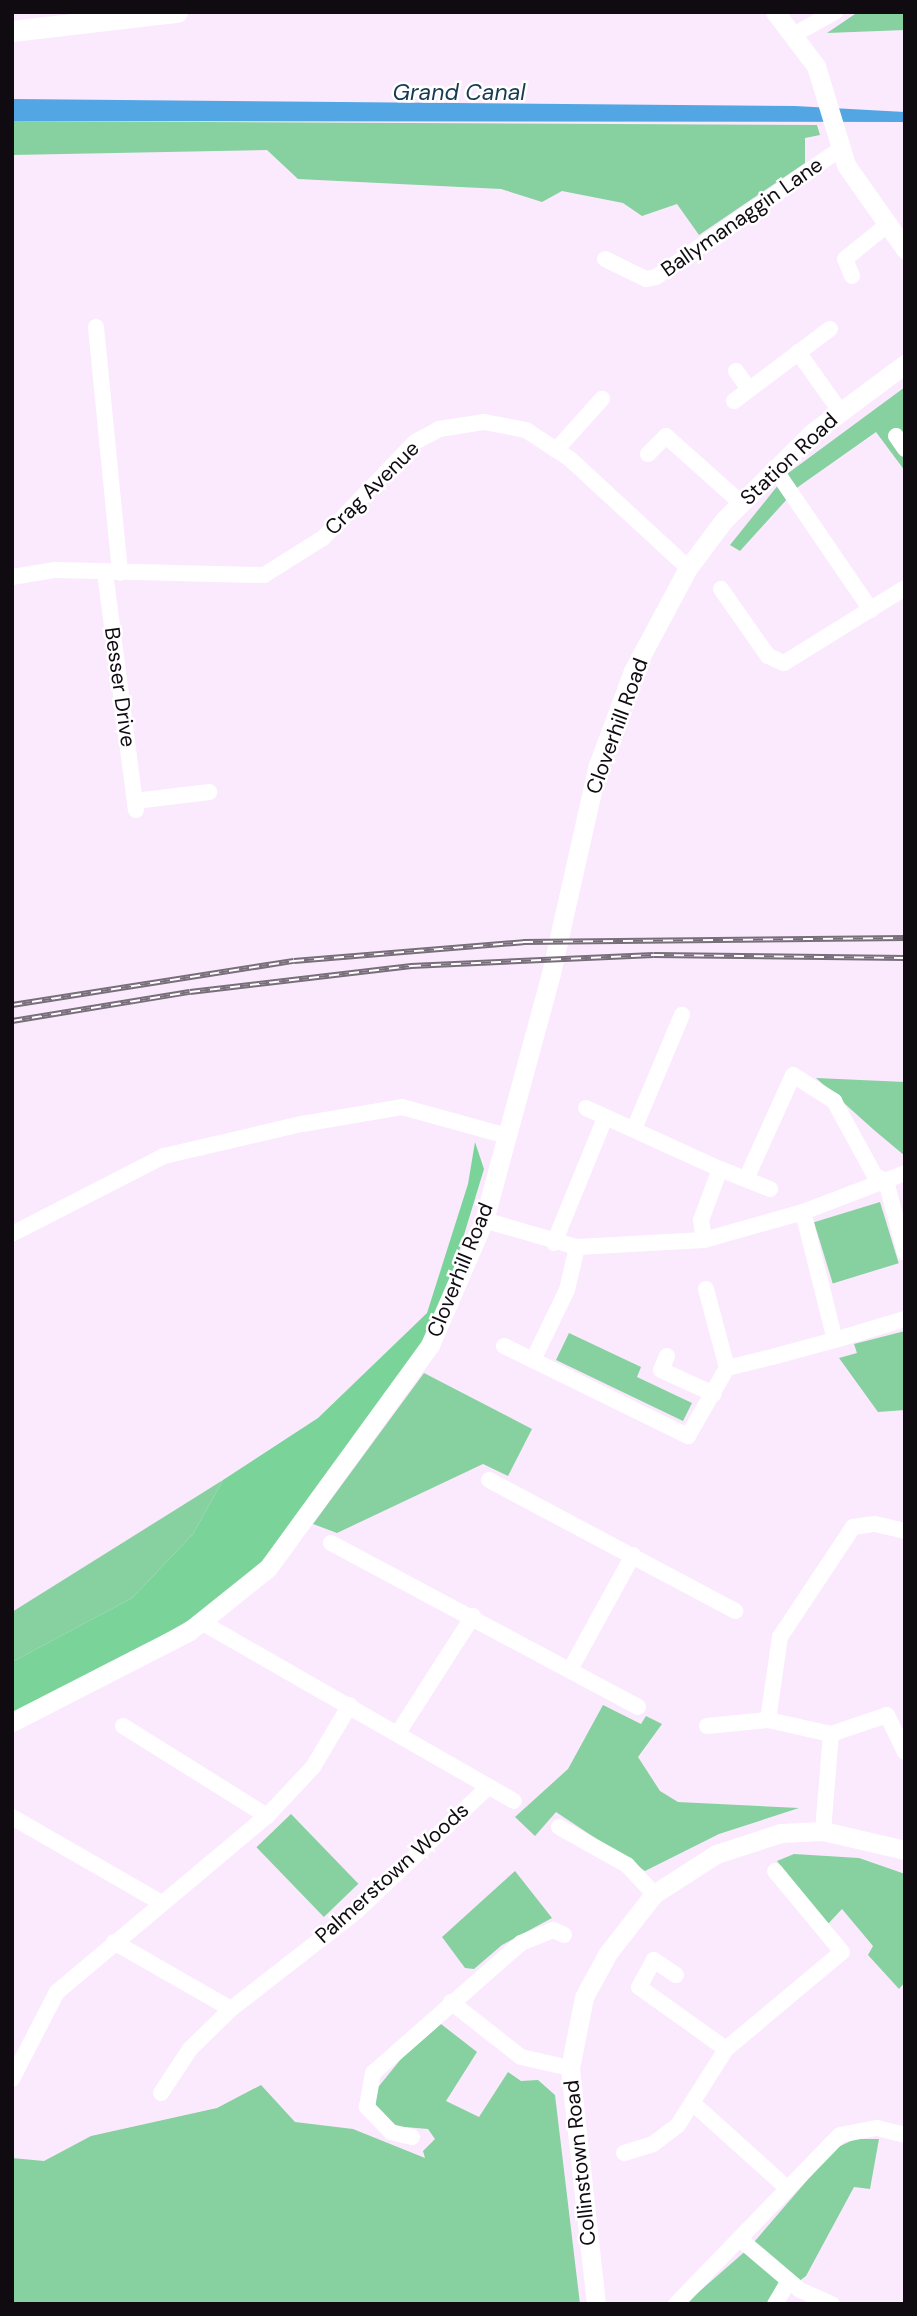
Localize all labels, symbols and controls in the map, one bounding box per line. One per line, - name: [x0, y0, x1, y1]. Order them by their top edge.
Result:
- water label: Grand Canal: [392, 78, 526, 106]
- street label: Ballymanaggin Lane: [656, 152, 828, 282]
- street label: Station Road: [735, 408, 843, 510]
- street label: Crag Avenue: [320, 436, 424, 540]
- street label: Besser Drive: [99, 625, 141, 749]
- street label: Cloverhill Road: [581, 655, 653, 797]
- street label: Cloverhill Road: [422, 1199, 498, 1341]
- street label: Palmerstown Woods: [310, 1797, 474, 1949]
- street label: Collinstown Road: [559, 2079, 601, 2247]

